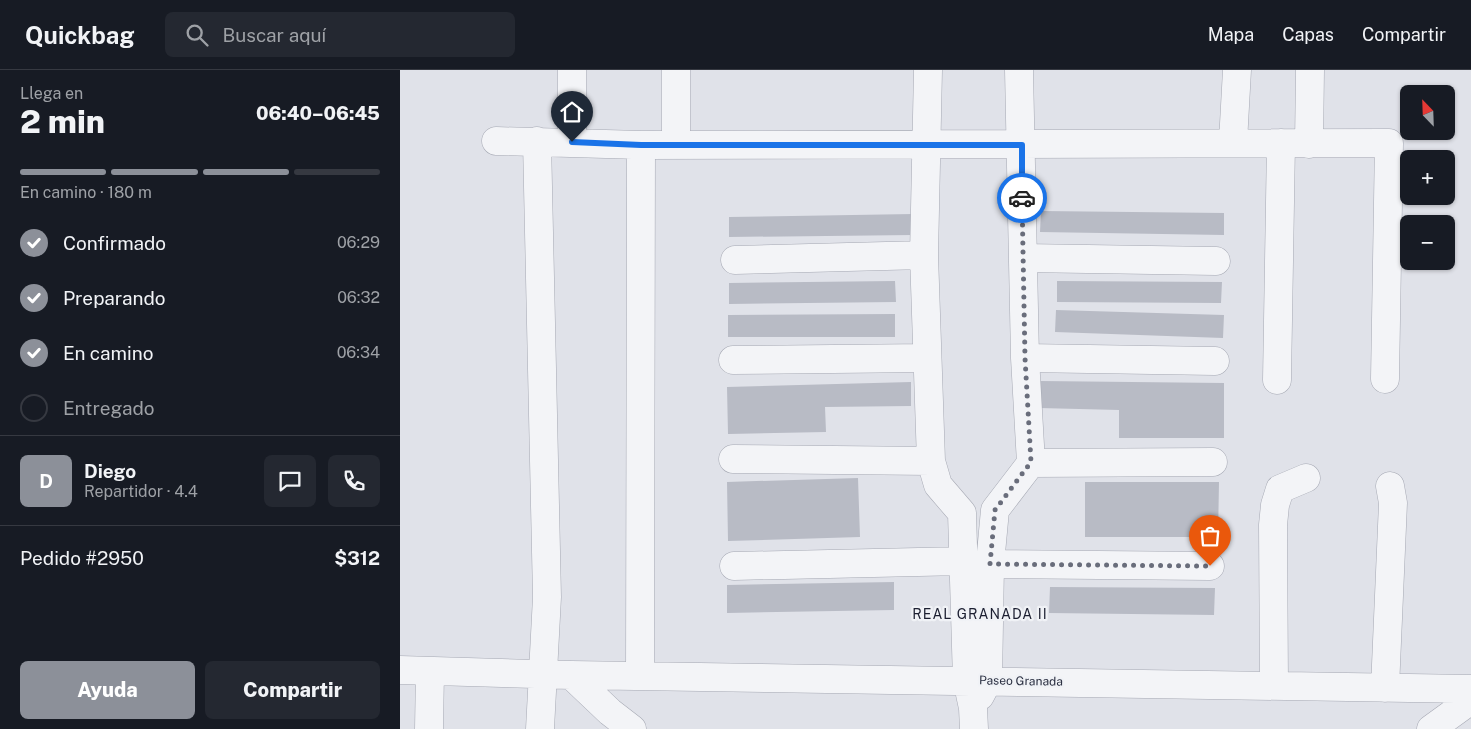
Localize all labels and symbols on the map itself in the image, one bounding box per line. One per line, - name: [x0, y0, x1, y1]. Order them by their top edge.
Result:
- north arrow: [1400, 85, 1455, 140]
- pin: [551, 91, 593, 142]
- courier: [997, 173, 1047, 223]
- pin: [1189, 515, 1231, 566]
- district label: REAL GRANADA II: [912, 606, 1048, 622]
- street label: Paseo Granada: [979, 673, 1063, 689]

